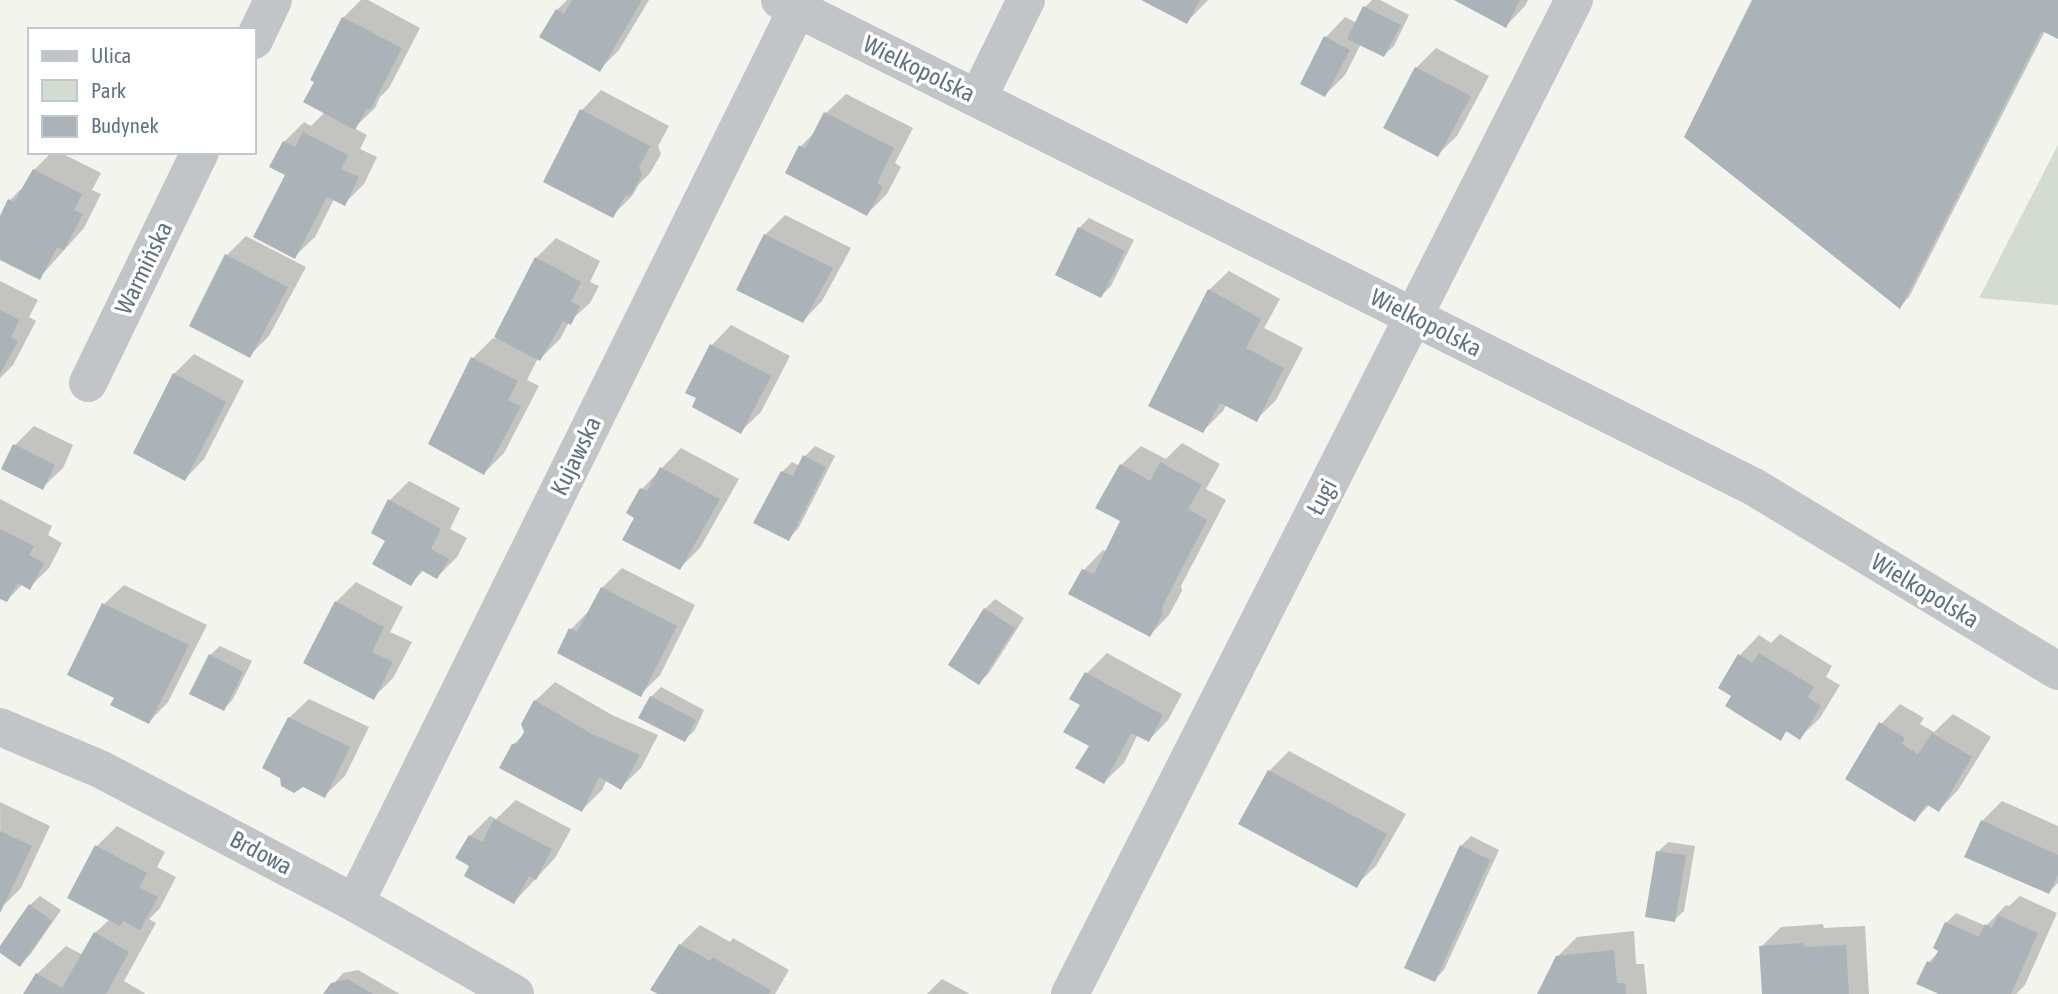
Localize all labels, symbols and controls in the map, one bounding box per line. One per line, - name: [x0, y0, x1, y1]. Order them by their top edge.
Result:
- legend: [28, 28, 256, 154]
- street label: Wielkopolska: [859, 30, 979, 107]
- text: Ulica: [91, 43, 131, 67]
- text: Park: [91, 78, 126, 102]
- text: Budynek: [91, 113, 159, 137]
- street label: Warmińska: [110, 217, 178, 318]
- street label: Wielkopolska: [1366, 283, 1486, 362]
- street label: Kujawska: [545, 412, 606, 500]
- street label: Ługi: [1301, 474, 1342, 519]
- street label: Wielkopolska: [1867, 548, 1984, 633]
- street label: Brdowa: [226, 825, 297, 880]

